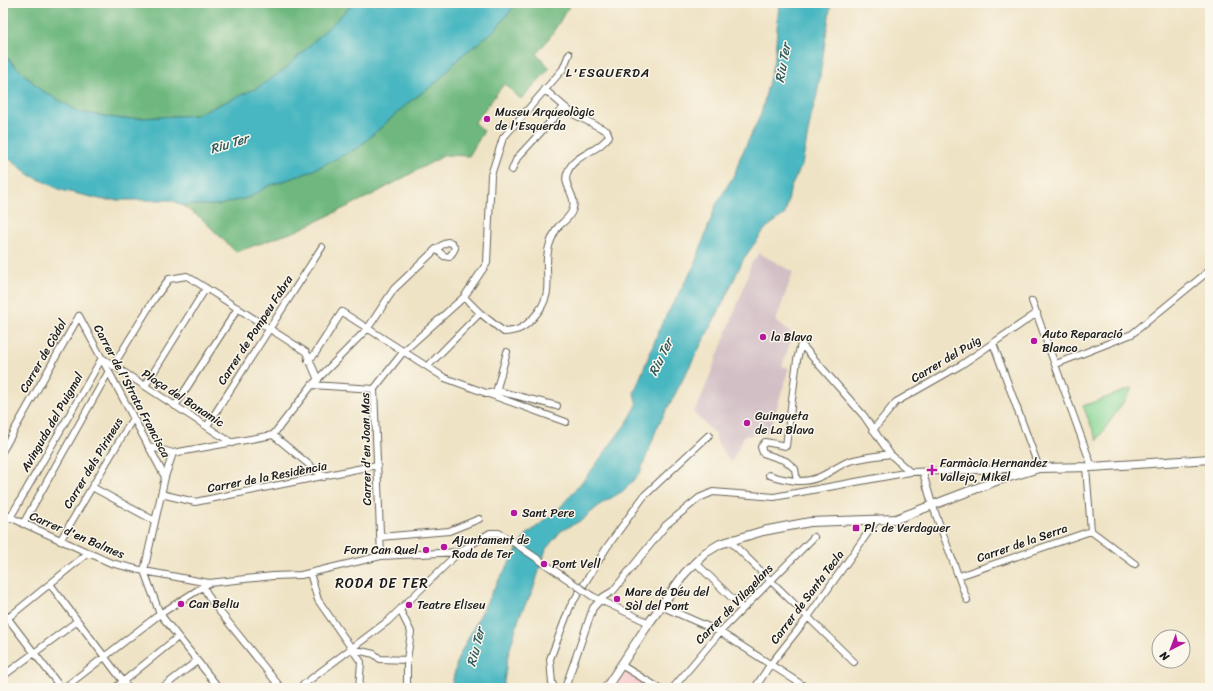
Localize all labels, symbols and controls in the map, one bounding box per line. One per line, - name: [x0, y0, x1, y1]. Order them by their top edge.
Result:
- water label: Riu Ter: [768, 39, 798, 84]
- district label: L'ESQUERDA: [566, 61, 650, 84]
- place label: Museu Arqueològic de l'Esquerda: [495, 101, 595, 137]
- marker: Museu Arqueològic de l'Esquerda: [482, 114, 492, 124]
- water label: Riu Ter: [207, 126, 254, 160]
- street label: Carrer de Pompeu Fabra: [211, 270, 299, 389]
- street label: Carrer de Còdol: [13, 314, 73, 397]
- street label: Carrer de l'Strata Francisca: [87, 320, 177, 463]
- place label: Auto Reparació Blanco: [1041, 323, 1123, 359]
- place label: la Blava: [771, 326, 812, 348]
- street label: Carrer del Puig: [906, 329, 986, 389]
- water label: Riu Ter: [642, 332, 681, 380]
- marker: la Blava: [758, 332, 768, 342]
- marker: Auto Reparació Blanco: [1029, 336, 1039, 346]
- street label: Plaça del Bonamic: [137, 363, 229, 433]
- street label: Avinguda del Puigmal: [14, 368, 90, 477]
- street label: Carrer d'en Joan Mas: [354, 392, 378, 506]
- place label: Guingueta de La Blava: [755, 405, 814, 441]
- street label: Carrer dels Pirineus: [57, 413, 129, 513]
- marker: Guingueta de La Blava: [742, 418, 752, 428]
- place label: Farmàcia Hernandez Vallejo, Mikel: [940, 452, 1048, 488]
- street label: Carrer de la Residència: [205, 454, 330, 499]
- marker: Farmàcia Hernandez Vallejo, Mikel: [927, 465, 937, 475]
- place label: Sant Pere: [522, 502, 575, 524]
- street label: Carrer d'en Balmes: [26, 505, 129, 565]
- marker: Sant Pere: [509, 508, 519, 518]
- place label: Pl. de Verdaguer: [864, 517, 951, 539]
- street label: Carrer de la Serra: [974, 517, 1070, 569]
- marker: Pl. de Verdaguer: [851, 523, 861, 533]
- place label: Ajuntament de Roda de Ter: [451, 529, 529, 565]
- place label: Forn Can Quel: [344, 539, 419, 561]
- marker: Ajuntament de Roda de Ter: [439, 542, 449, 552]
- marker: Forn Can Quel: [421, 545, 431, 555]
- street label: Carrer de Santa Tecla: [764, 545, 850, 649]
- place label: Pont Vell: [552, 553, 601, 575]
- street label: Carrer de Vilagelans: [689, 558, 779, 650]
- marker: Pont Vell: [539, 559, 549, 569]
- district label: RODA DE TER: [335, 571, 429, 596]
- place label: Mare de Déu del Sòl del Pont: [625, 581, 710, 617]
- place label: Can Beliu: [189, 593, 240, 615]
- place label: Teatre Eliseu: [417, 594, 486, 616]
- marker: Mare de Déu del Sòl del Pont: [612, 594, 622, 604]
- marker: Can Beliu: [176, 599, 186, 609]
- marker: Teatre Eliseu: [404, 600, 414, 610]
- water label: Riu Ter: [460, 623, 492, 669]
- north arrow: [1151, 629, 1191, 669]
- text: N: [1155, 646, 1175, 666]

